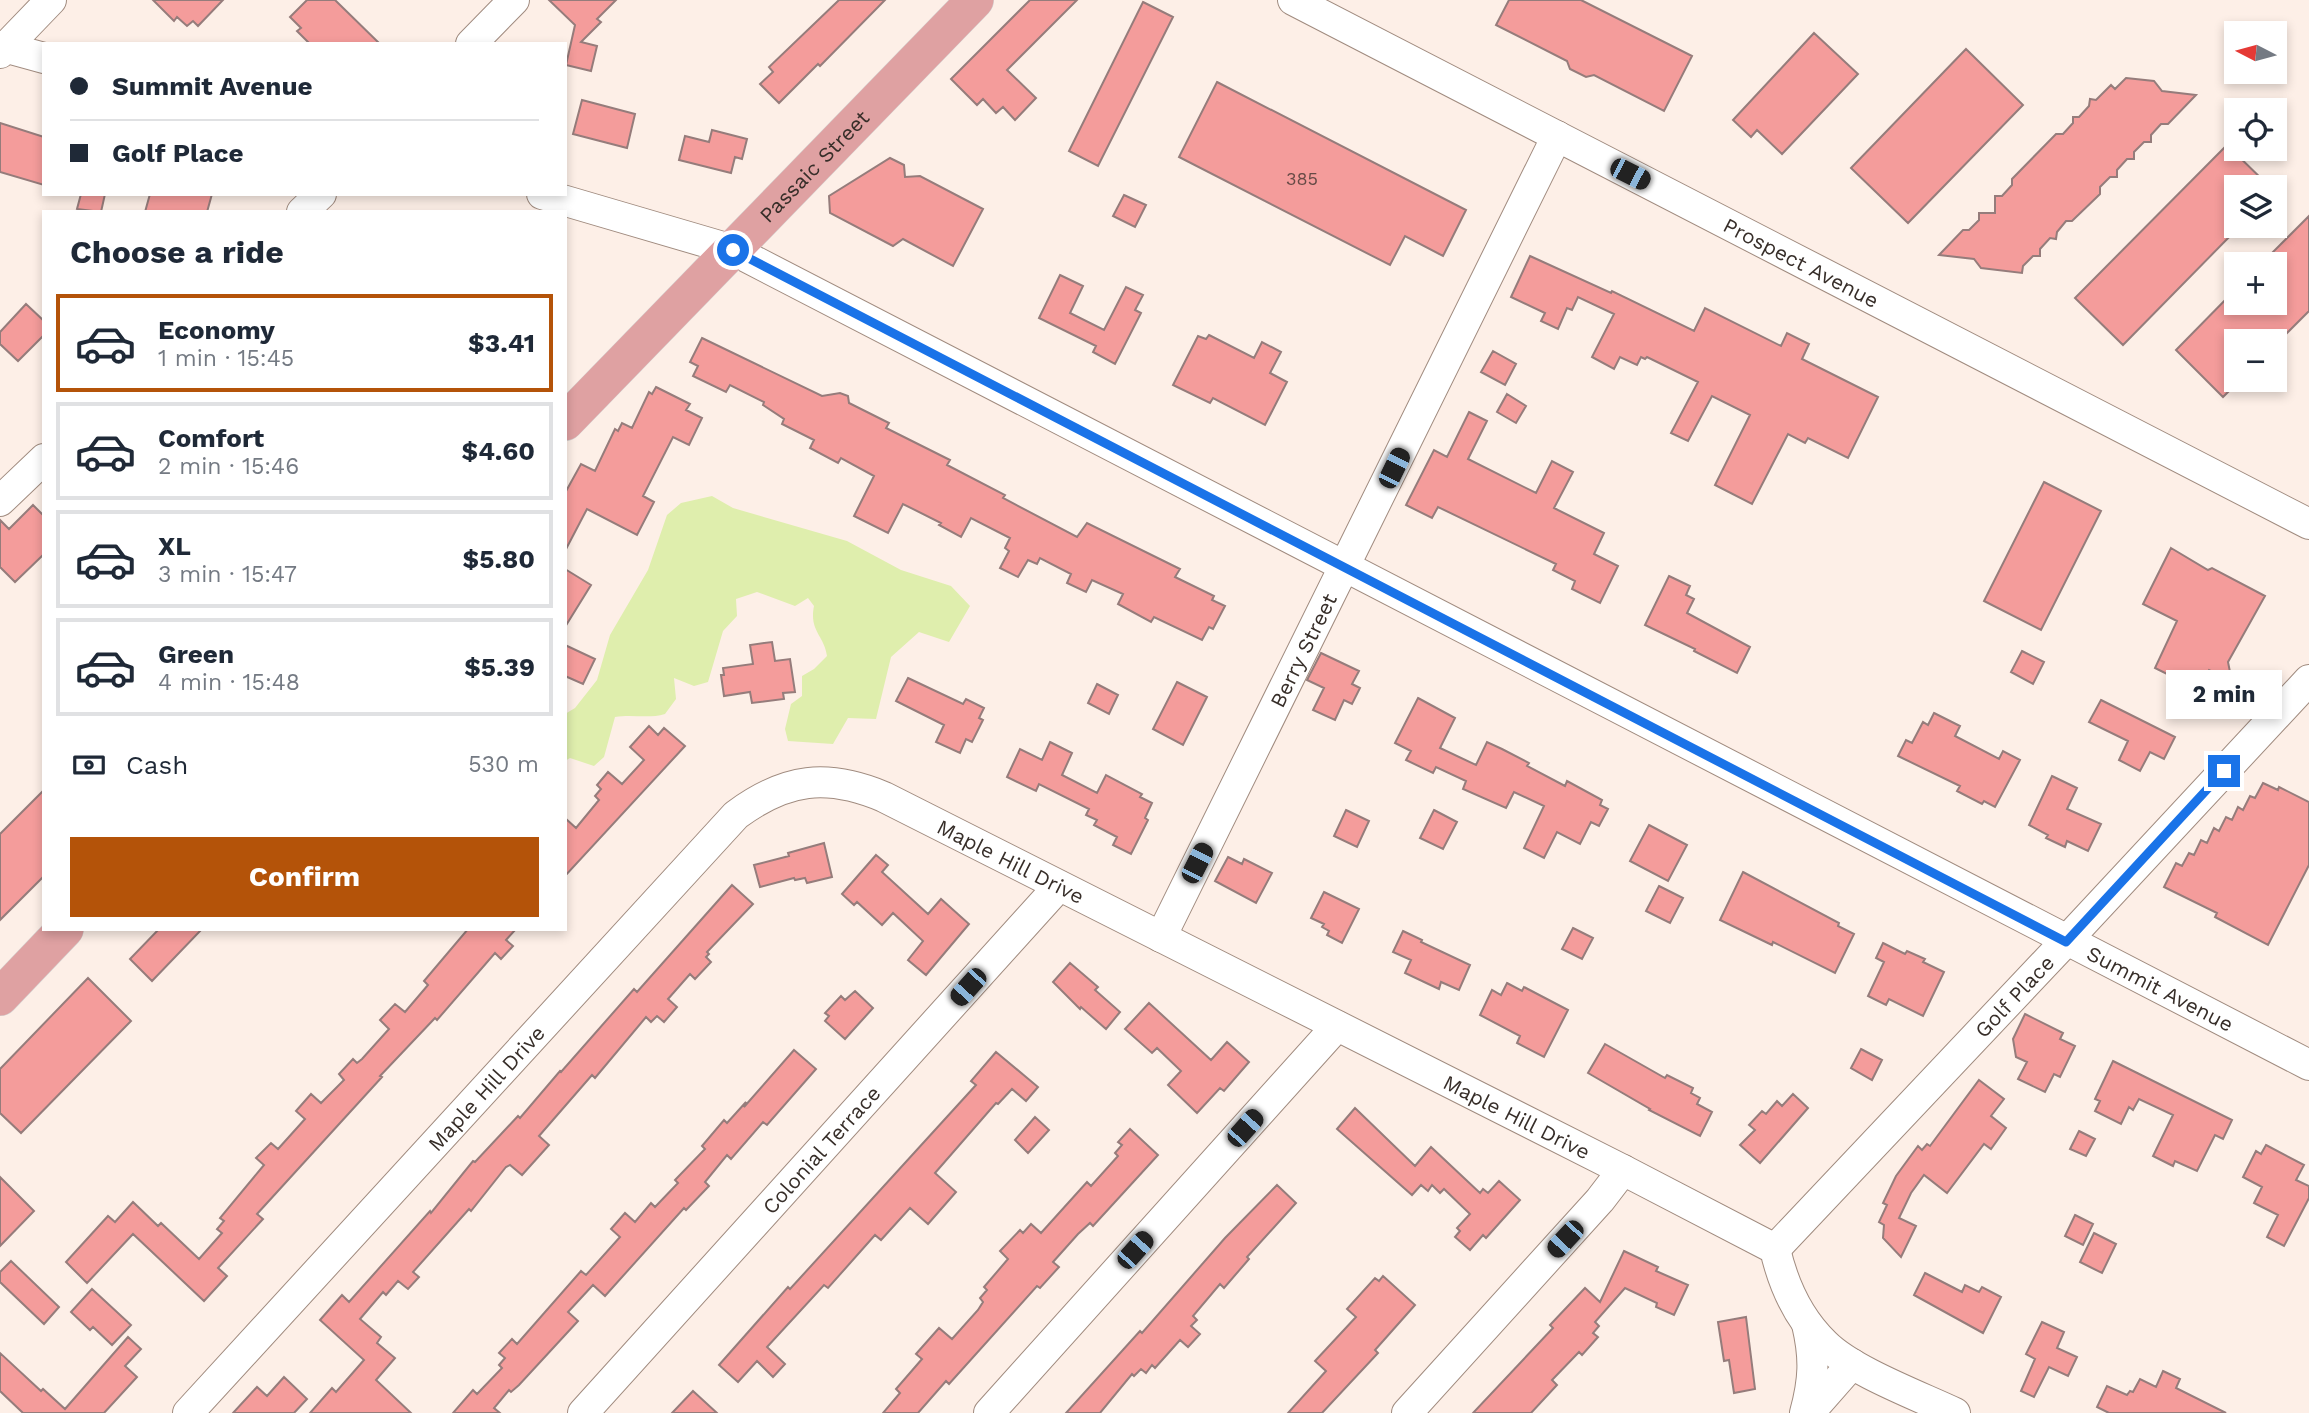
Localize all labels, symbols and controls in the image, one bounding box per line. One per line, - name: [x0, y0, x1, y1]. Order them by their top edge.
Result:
- north arrow: [2224, 21, 2287, 84]
- map controls: [2224, 21, 2287, 392]
- text: Summit Avenue: [112, 71, 313, 101]
- button: locate: [2224, 98, 2287, 161]
- street label: Passaic Street: [754, 105, 874, 227]
- text: Golf Place: [112, 138, 244, 168]
- car: [1607, 155, 1654, 193]
- house number: 385: [1286, 168, 1318, 189]
- button: layers: [2224, 175, 2287, 238]
- street label: Prospect Avenue: [1720, 212, 1883, 313]
- text: Choose a ride: [70, 233, 284, 271]
- route start: [717, 234, 749, 266]
- button: +: [2224, 252, 2287, 315]
- icon: car: [74, 312, 137, 375]
- text: Economy: [158, 315, 275, 345]
- text: $3.41: [468, 328, 535, 358]
- button: −: [2224, 329, 2287, 392]
- text: 1 min · 15:45: [158, 345, 294, 372]
- icon: car: [74, 420, 137, 483]
- text: Comfort: [158, 423, 264, 453]
- text: $4.60: [462, 436, 535, 466]
- car: [1376, 445, 1413, 491]
- text: 2 min · 15:46: [158, 453, 299, 480]
- icon: car: [74, 528, 137, 591]
- text: XL: [158, 531, 191, 561]
- text: $5.80: [463, 544, 535, 574]
- text: 3 min · 15:47: [158, 561, 297, 588]
- street label: Berry Street: [1264, 589, 1342, 711]
- icon: car: [74, 636, 137, 699]
- text: Green: [158, 639, 234, 669]
- text: $5.39: [464, 652, 535, 682]
- text: 4 min · 15:48: [158, 669, 300, 696]
- callout: 2 min: [2166, 670, 2282, 718]
- text: 2 min: [2193, 681, 2255, 708]
- icon: cash: [70, 746, 108, 784]
- text: Cash: [126, 750, 188, 780]
- text: 530 m: [468, 751, 539, 778]
- route end: [2208, 755, 2240, 787]
- street label: Maple Hill Drive: [933, 814, 1088, 909]
- button: Confirm: [70, 837, 539, 917]
- car: [1179, 840, 1216, 886]
- street label: Summit Avenue: [2083, 940, 2238, 1036]
- street label: Golf Place: [1969, 950, 2059, 1042]
- car: [947, 964, 990, 1010]
- street label: Maple Hill Drive: [422, 1020, 550, 1156]
- street label: Maple Hill Drive: [1439, 1069, 1595, 1164]
- street label: Colonial Terrace: [757, 1080, 885, 1219]
- car: [1224, 1105, 1267, 1151]
- car: [1543, 1216, 1588, 1262]
- car: [1114, 1227, 1157, 1273]

